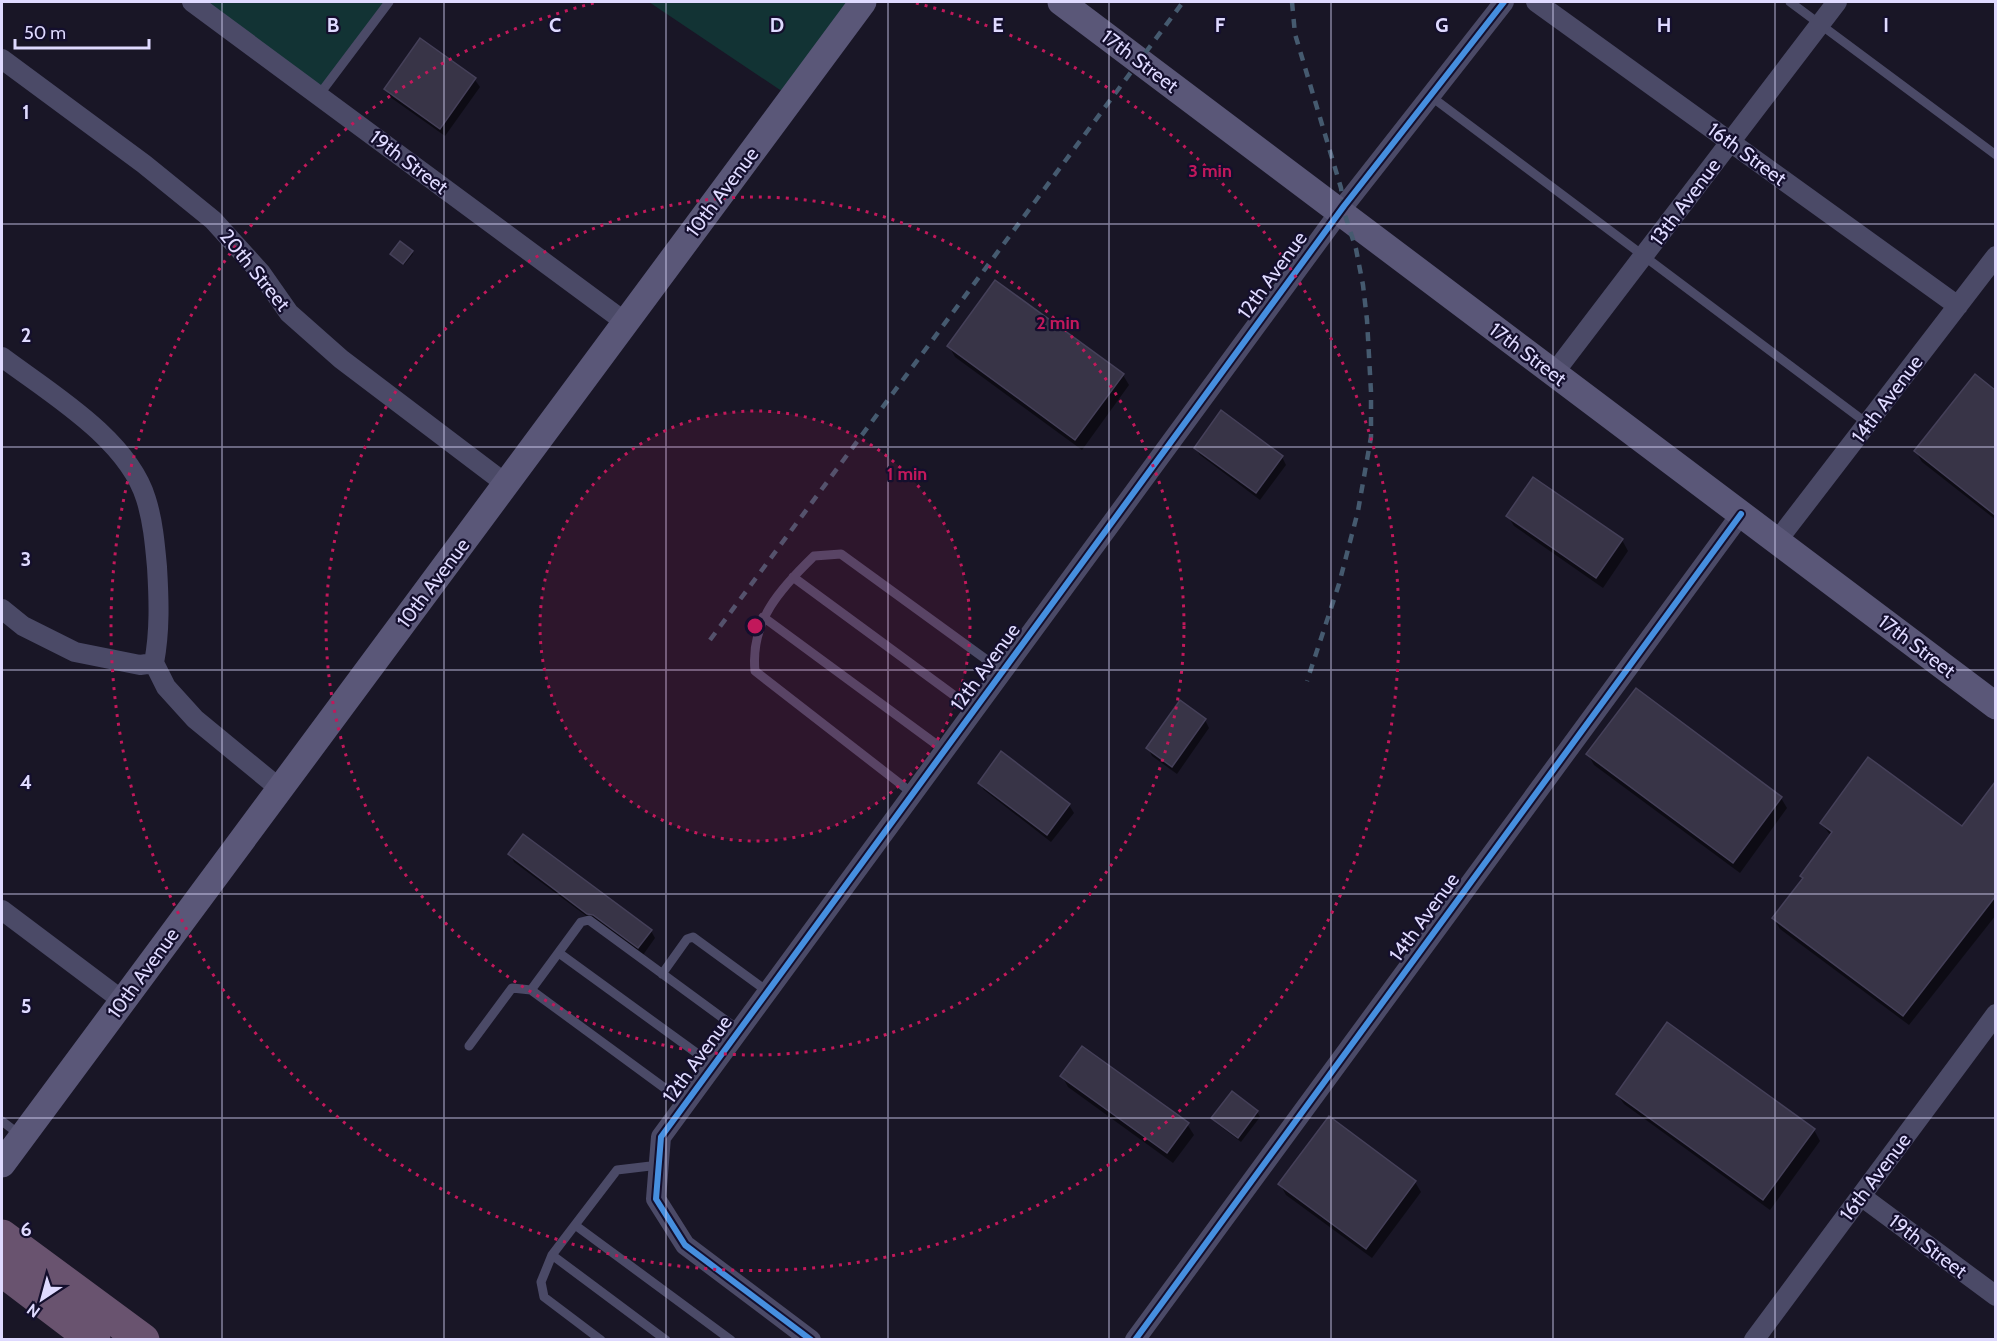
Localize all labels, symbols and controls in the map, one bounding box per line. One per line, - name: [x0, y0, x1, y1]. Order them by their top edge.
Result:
- scale bar: [15, 12, 148, 50]
- text: B: [327, 13, 339, 37]
- text: C: [549, 13, 561, 37]
- text: D: [770, 13, 784, 37]
- text: E: [992, 13, 1004, 37]
- text: F: [1215, 13, 1226, 37]
- text: G: [1435, 13, 1449, 37]
- text: H: [1657, 13, 1671, 37]
- text: I: [1883, 13, 1889, 37]
- text: 50 m: [24, 22, 66, 44]
- street label: 17th Street: [1097, 24, 1183, 98]
- text: 1: [22, 100, 30, 124]
- street label: 16th Street: [1703, 117, 1791, 191]
- street label: 19th Street: [365, 125, 453, 199]
- street label: 10th Avenue: [681, 142, 763, 242]
- street label: 13th Avenue: [1644, 154, 1726, 250]
- text: 3 min: [1188, 160, 1232, 182]
- street label: 20th Street: [215, 224, 295, 316]
- street label: 12th Avenue: [1232, 226, 1312, 324]
- text: 2 min: [1036, 312, 1080, 334]
- street label: 17th Street: [1485, 317, 1571, 391]
- text: 2: [21, 323, 31, 347]
- street label: 14th Avenue: [1846, 350, 1928, 448]
- text: 1 min: [887, 463, 927, 485]
- street label: 10th Avenue: [392, 533, 474, 633]
- text: 3: [21, 547, 31, 571]
- street label: 17th Street: [1874, 609, 1960, 683]
- centre of rings: [745, 616, 765, 636]
- street label: 12th Avenue: [945, 618, 1025, 716]
- text: 4: [20, 770, 32, 794]
- street label: 14th Avenue: [1384, 868, 1464, 966]
- street label: 10th Avenue: [102, 923, 184, 1023]
- text: 5: [21, 994, 31, 1018]
- street label: 12th Avenue: [657, 1010, 737, 1108]
- street label: 16th Avenue: [1834, 1128, 1916, 1226]
- street label: 19th Street: [1884, 1209, 1972, 1283]
- text: 6: [20, 1217, 32, 1241]
- north arrow: [12, 1269, 72, 1329]
- text: N: [23, 1300, 44, 1322]

